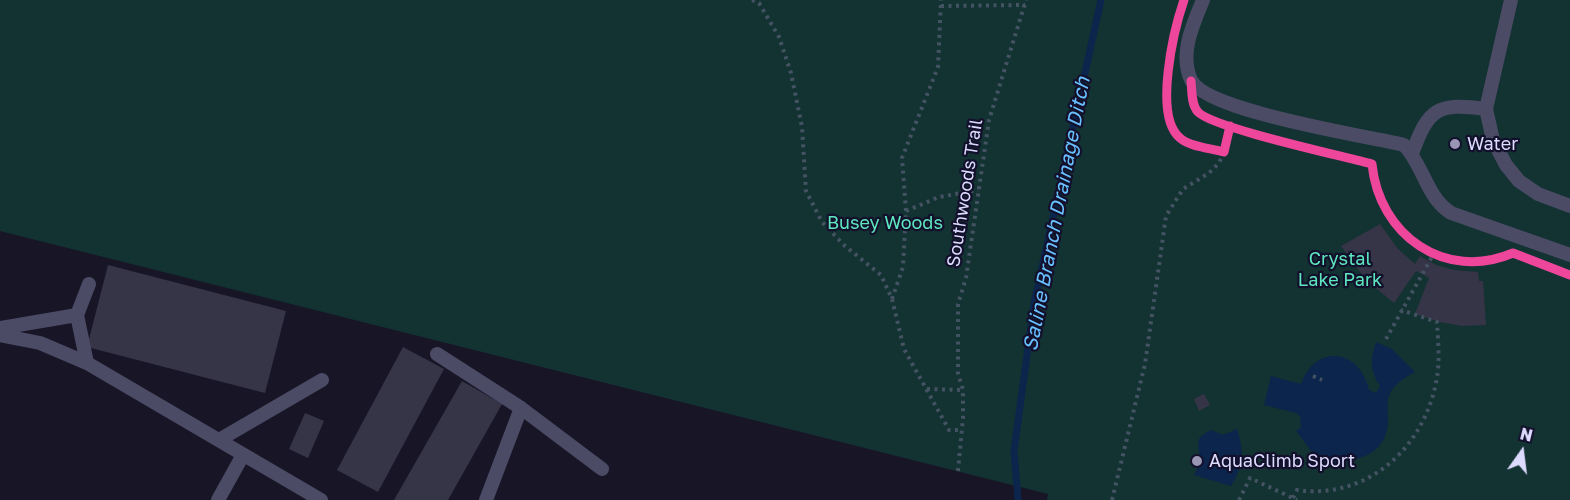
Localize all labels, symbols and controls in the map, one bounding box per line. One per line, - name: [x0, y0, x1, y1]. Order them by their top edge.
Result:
- water label: Saline Branch Drainage Ditch: [1019, 75, 1095, 353]
- street label: Southwoods Trail: [943, 117, 987, 269]
- place label: Water: [1467, 133, 1518, 155]
- marker: Water: [1448, 137, 1462, 151]
- park label: Busey Woods: [827, 212, 943, 234]
- park label: Crystal Lake Park: [1298, 248, 1382, 290]
- north arrow: [1492, 422, 1552, 482]
- text: N: [1518, 423, 1535, 446]
- place label: AquaClimb Sport: [1209, 450, 1355, 472]
- marker: AquaClimb Sport: [1190, 454, 1204, 468]

